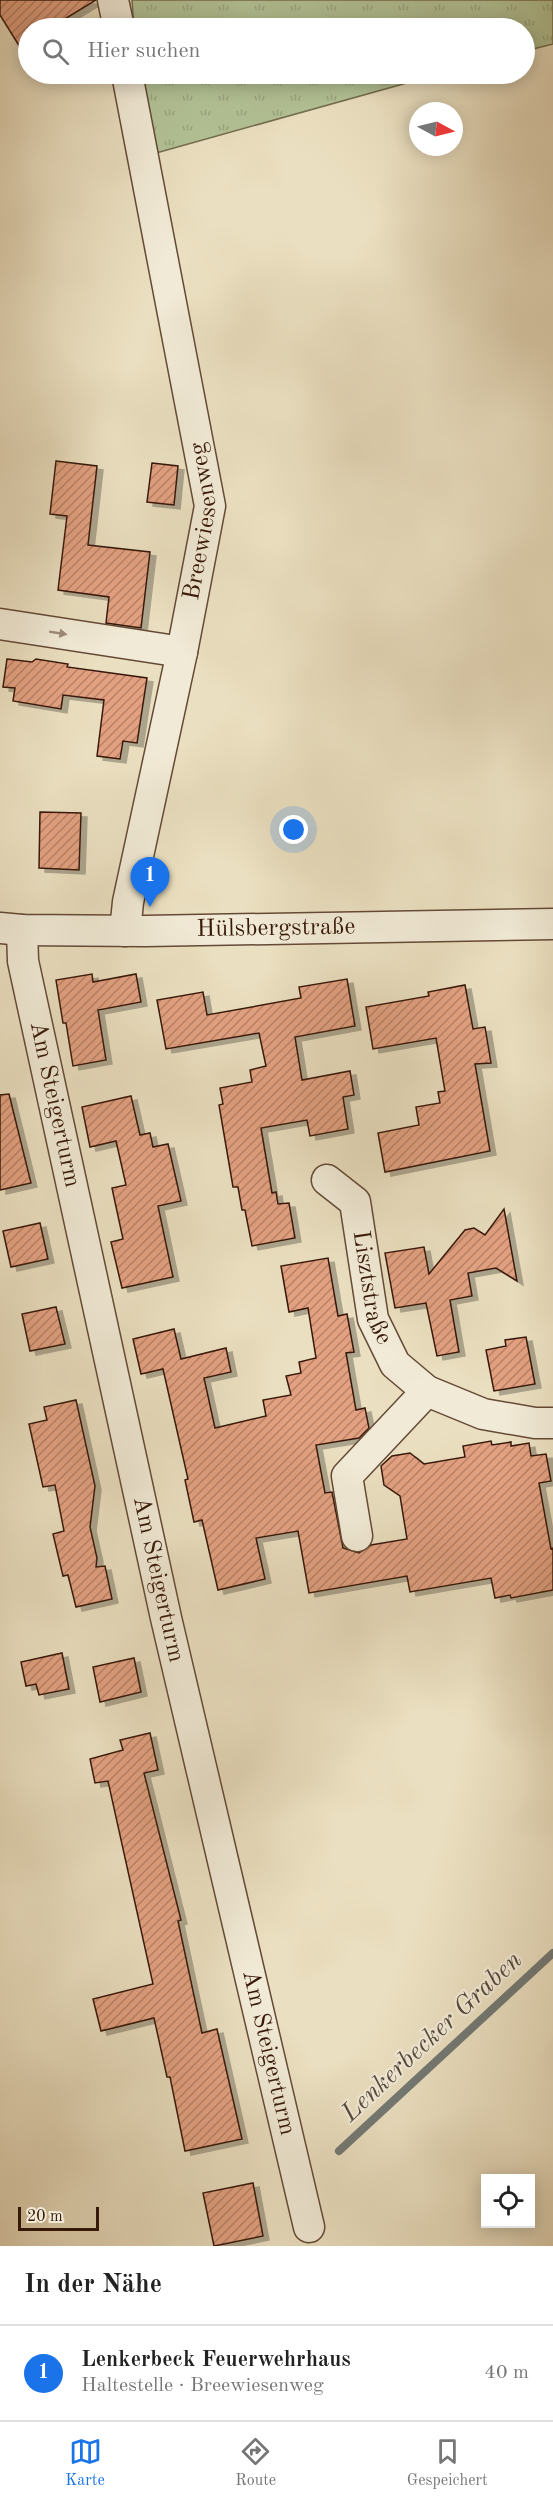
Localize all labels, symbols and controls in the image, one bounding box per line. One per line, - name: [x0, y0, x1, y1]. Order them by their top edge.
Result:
- search box: [18, 18, 535, 84]
- icon: search: [39, 35, 72, 68]
- text: Hier suchen: [87, 40, 200, 62]
- north arrow: [409, 102, 463, 156]
- street label: Breewiesenweg: [180, 440, 222, 602]
- one-way arrow: [48, 629, 67, 638]
- your location: [279, 815, 308, 844]
- pin: 1: [130, 858, 170, 907]
- street label: Hülsbergstraße: [196, 915, 356, 942]
- street label: Am Steigerturm: [25, 1020, 84, 1190]
- street label: Lisztstraße: [348, 1229, 396, 1349]
- street label: Am Steigerturm: [128, 1494, 188, 1665]
- water label: Lenkerbecker Graben: [336, 1947, 527, 2128]
- street label: Am Steigerturm: [237, 1968, 299, 2138]
- map controls: [481, 2174, 535, 2228]
- button: locate: [481, 2174, 535, 2228]
- scale bar: [18, 2204, 99, 2232]
- text: 20 m: [27, 2209, 63, 2225]
- text: In der Nähe: [24, 2272, 162, 2298]
- text: Lenkerbeck Feuerwehrhaus: [81, 2349, 351, 2371]
- text: 1: [38, 2363, 49, 2383]
- text: 40 m: [484, 2363, 529, 2383]
- text: Haltestelle · Breewiesenweg: [81, 2376, 324, 2396]
- tab: Karte: [65, 2435, 105, 2491]
- tab: Route: [235, 2435, 276, 2491]
- tab: Gespeichert: [407, 2435, 488, 2491]

